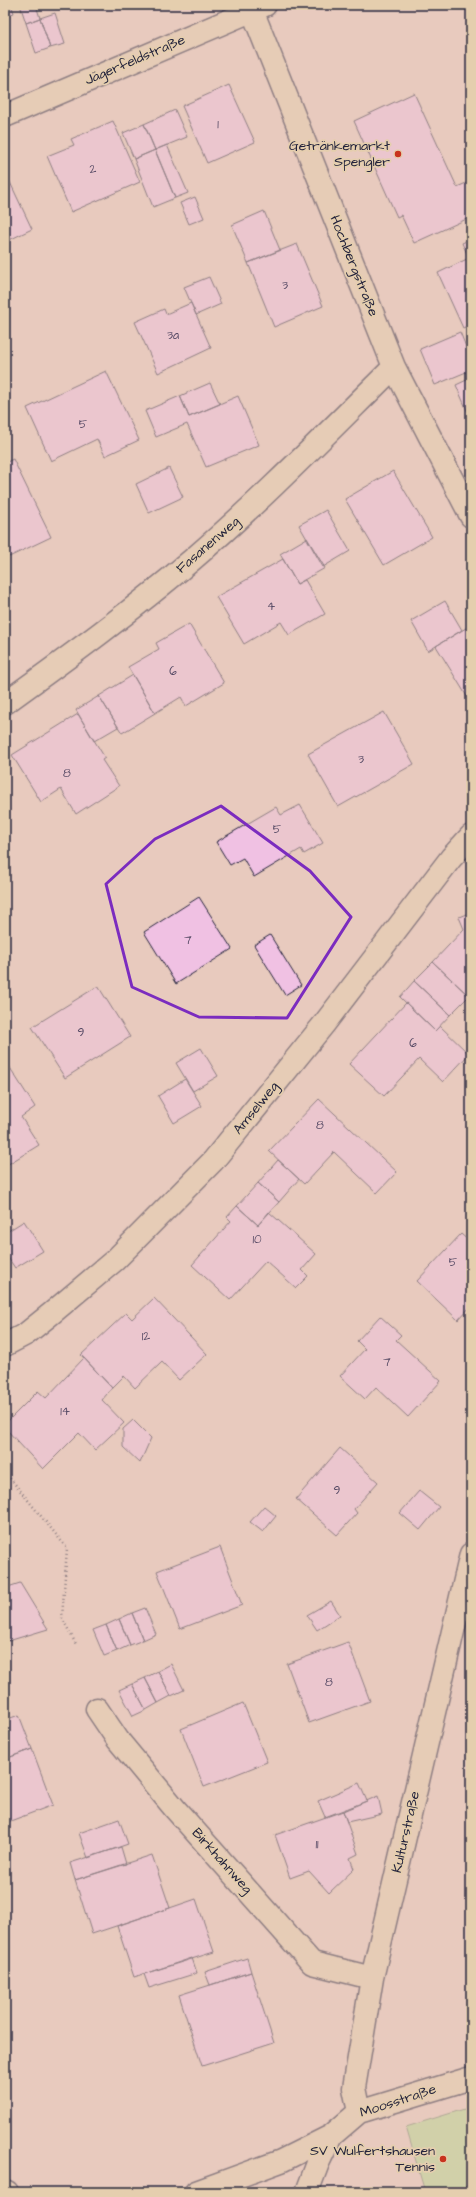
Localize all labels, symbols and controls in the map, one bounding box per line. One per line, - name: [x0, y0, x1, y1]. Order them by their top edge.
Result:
- street label: Jägerfeldstraße: [82, 30, 189, 90]
- house number: 1: [217, 116, 219, 133]
- place label: Getränkemarkt Spengler: [289, 136, 390, 172]
- marker: Getränkemarkt Spengler: [393, 149, 403, 159]
- house number: 2: [90, 161, 97, 178]
- street label: Hochbergstraße: [325, 212, 384, 320]
- house number: 3: [282, 277, 288, 294]
- house number: 3a: [167, 327, 179, 344]
- house number: 5: [79, 416, 88, 433]
- street label: Fasanenweg: [172, 512, 244, 578]
- house number: 4: [267, 598, 275, 615]
- house number: 6: [169, 663, 177, 680]
- house number: 3: [358, 751, 364, 768]
- house number: 8: [63, 765, 71, 782]
- house number: 5: [273, 821, 282, 838]
- house number: 7: [184, 932, 192, 949]
- house number: 9: [78, 1024, 85, 1041]
- house number: 6: [409, 1035, 417, 1052]
- street label: Amselweg: [228, 1077, 284, 1139]
- house number: 8: [316, 1117, 324, 1134]
- house number: 10: [252, 1231, 262, 1248]
- house number: 5: [449, 1254, 458, 1271]
- house number: 12: [142, 1328, 150, 1345]
- house number: 7: [383, 1354, 391, 1371]
- house number: 14: [60, 1403, 70, 1420]
- house number: 9: [334, 1482, 341, 1499]
- house number: 8: [325, 1674, 333, 1691]
- street label: Kulturstraße: [387, 1789, 425, 1875]
- street label: Birkhahnweg: [187, 1824, 257, 1898]
- house number: 11: [315, 1836, 319, 1853]
- street label: Moosstraße: [357, 2079, 439, 2123]
- place label: SV Wulfertshausen Tennis: [310, 2141, 435, 2177]
- marker: SV Wulfertshausen Tennis: [438, 2154, 448, 2164]

